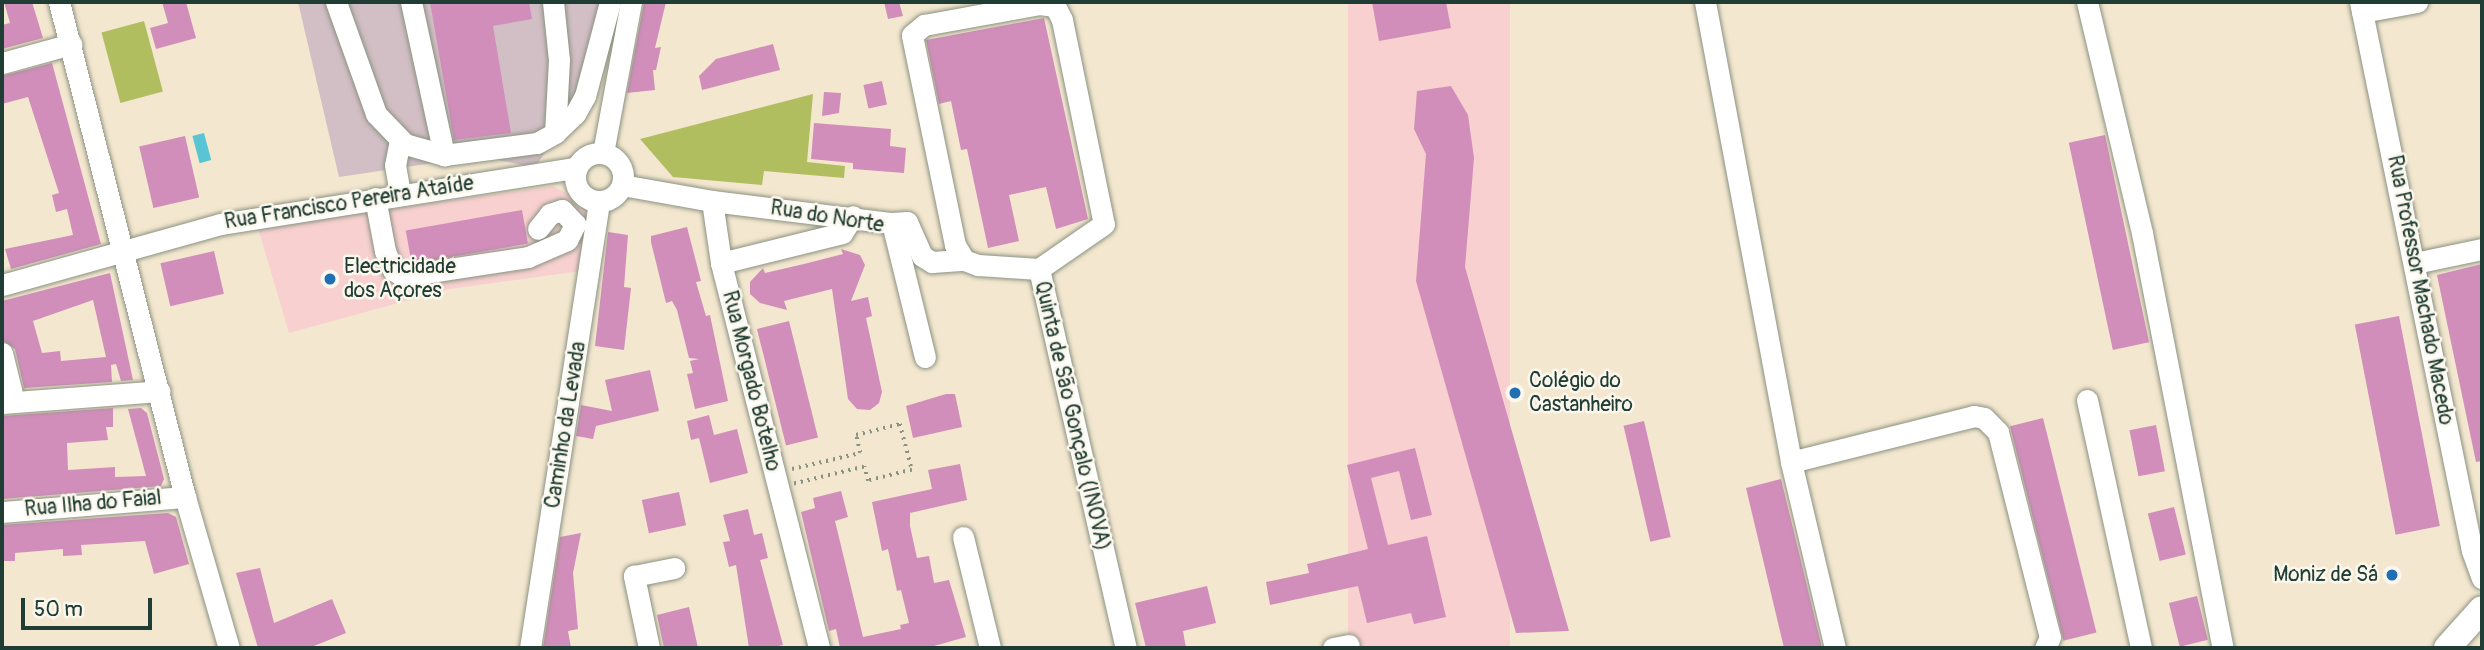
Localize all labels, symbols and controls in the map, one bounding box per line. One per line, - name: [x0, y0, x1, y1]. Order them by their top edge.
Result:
- street label: Rua Professor Machado Macedo: [2381, 153, 2459, 427]
- street label: Rua Francisco Pereira Ataíde: [223, 171, 475, 235]
- street label: Rua do Norte: [768, 196, 886, 238]
- place label: Electricidade dos Açores: [344, 254, 456, 304]
- marker: Electricidade dos Açores: [322, 271, 338, 287]
- street label: Quinta de São Gonçalo (INOVA): [1029, 279, 1115, 553]
- street label: Rua Morgado Botelho: [716, 288, 786, 474]
- street label: Caminho da Levada: [540, 340, 592, 510]
- place label: Colégio do Castanheiro: [1529, 368, 1633, 418]
- marker: Colégio do Castanheiro: [1507, 385, 1523, 401]
- street label: Rua Ilha do Faial: [23, 485, 163, 523]
- place label: Moniz de Sá: [2273, 562, 2378, 588]
- marker: Moniz de Sá: [2384, 567, 2400, 583]
- scale bar: [24, 584, 156, 628]
- text: 50 m: [34, 596, 83, 623]

